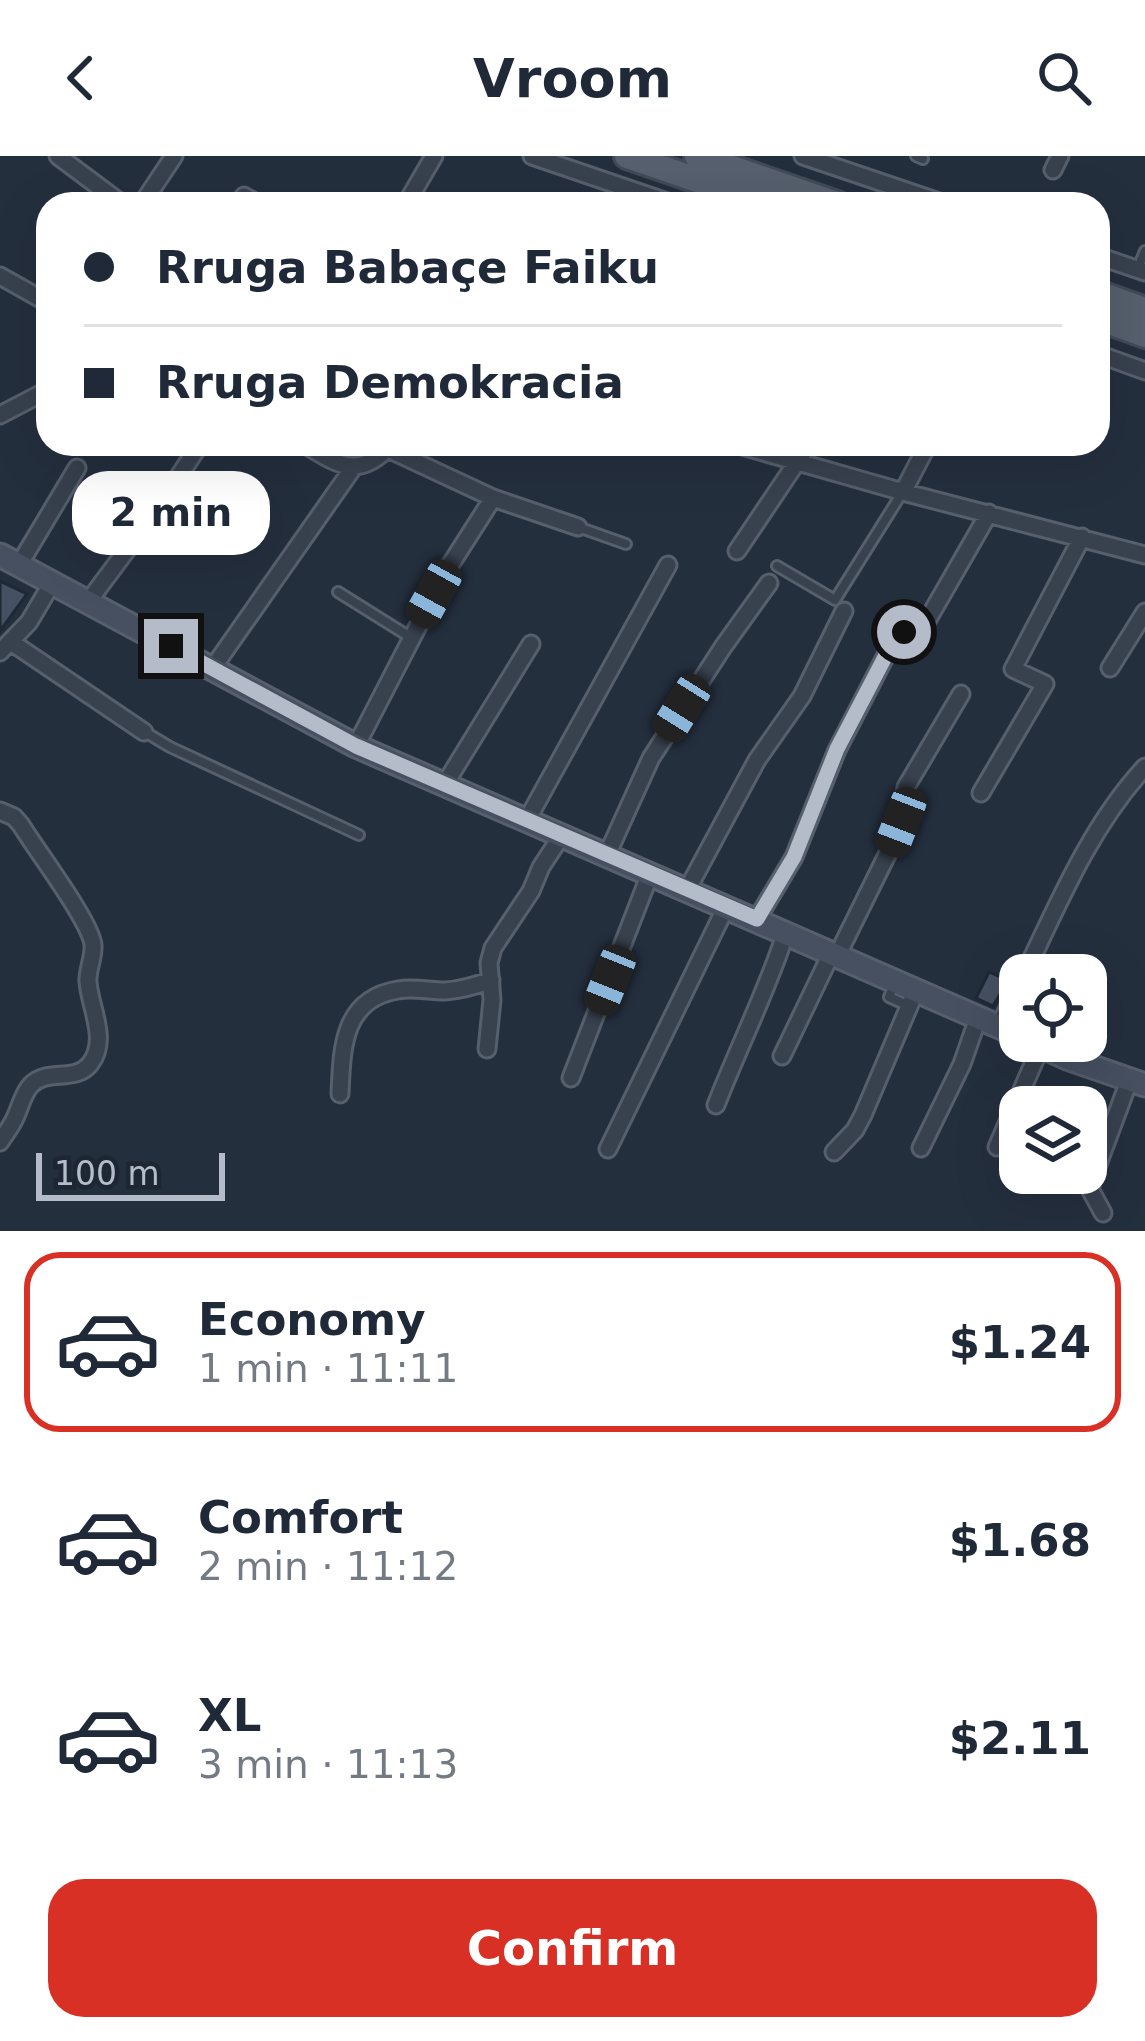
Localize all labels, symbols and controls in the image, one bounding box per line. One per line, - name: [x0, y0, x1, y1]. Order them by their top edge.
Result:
- icon: back: [48, 45, 114, 111]
- icon: search: [1031, 45, 1097, 111]
- text: Vroom: [473, 47, 672, 110]
- text: Rruga Babaçe Faiku: [156, 241, 659, 294]
- text: Rruga Demokracia: [156, 356, 624, 409]
- callout: 2 min: [72, 472, 270, 556]
- text: 2 min: [110, 490, 232, 535]
- car: [401, 554, 467, 634]
- route start: [877, 605, 931, 659]
- route end: [144, 619, 198, 673]
- car: [648, 668, 716, 748]
- car: [871, 782, 931, 862]
- car: [580, 940, 640, 1020]
- map controls: [999, 954, 1107, 1194]
- button: locate: [999, 954, 1107, 1062]
- button: layers: [999, 1086, 1107, 1194]
- scale bar: [36, 1147, 225, 1200]
- text: 100 m: [54, 1154, 160, 1193]
- icon: car: [54, 1288, 162, 1396]
- text: Economy: [198, 1293, 426, 1346]
- text: $1.24: [949, 1316, 1091, 1369]
- text: 1 min · 11:11: [198, 1346, 458, 1391]
- icon: car: [54, 1486, 162, 1594]
- text: Comfort: [198, 1491, 403, 1544]
- text: $1.68: [949, 1514, 1091, 1567]
- text: 2 min · 11:12: [198, 1544, 458, 1589]
- icon: car: [54, 1684, 162, 1792]
- text: XL: [198, 1689, 261, 1742]
- text: $2.11: [949, 1712, 1091, 1765]
- text: 3 min · 11:13: [198, 1742, 458, 1787]
- button: Confirm: [48, 1879, 1097, 2017]

